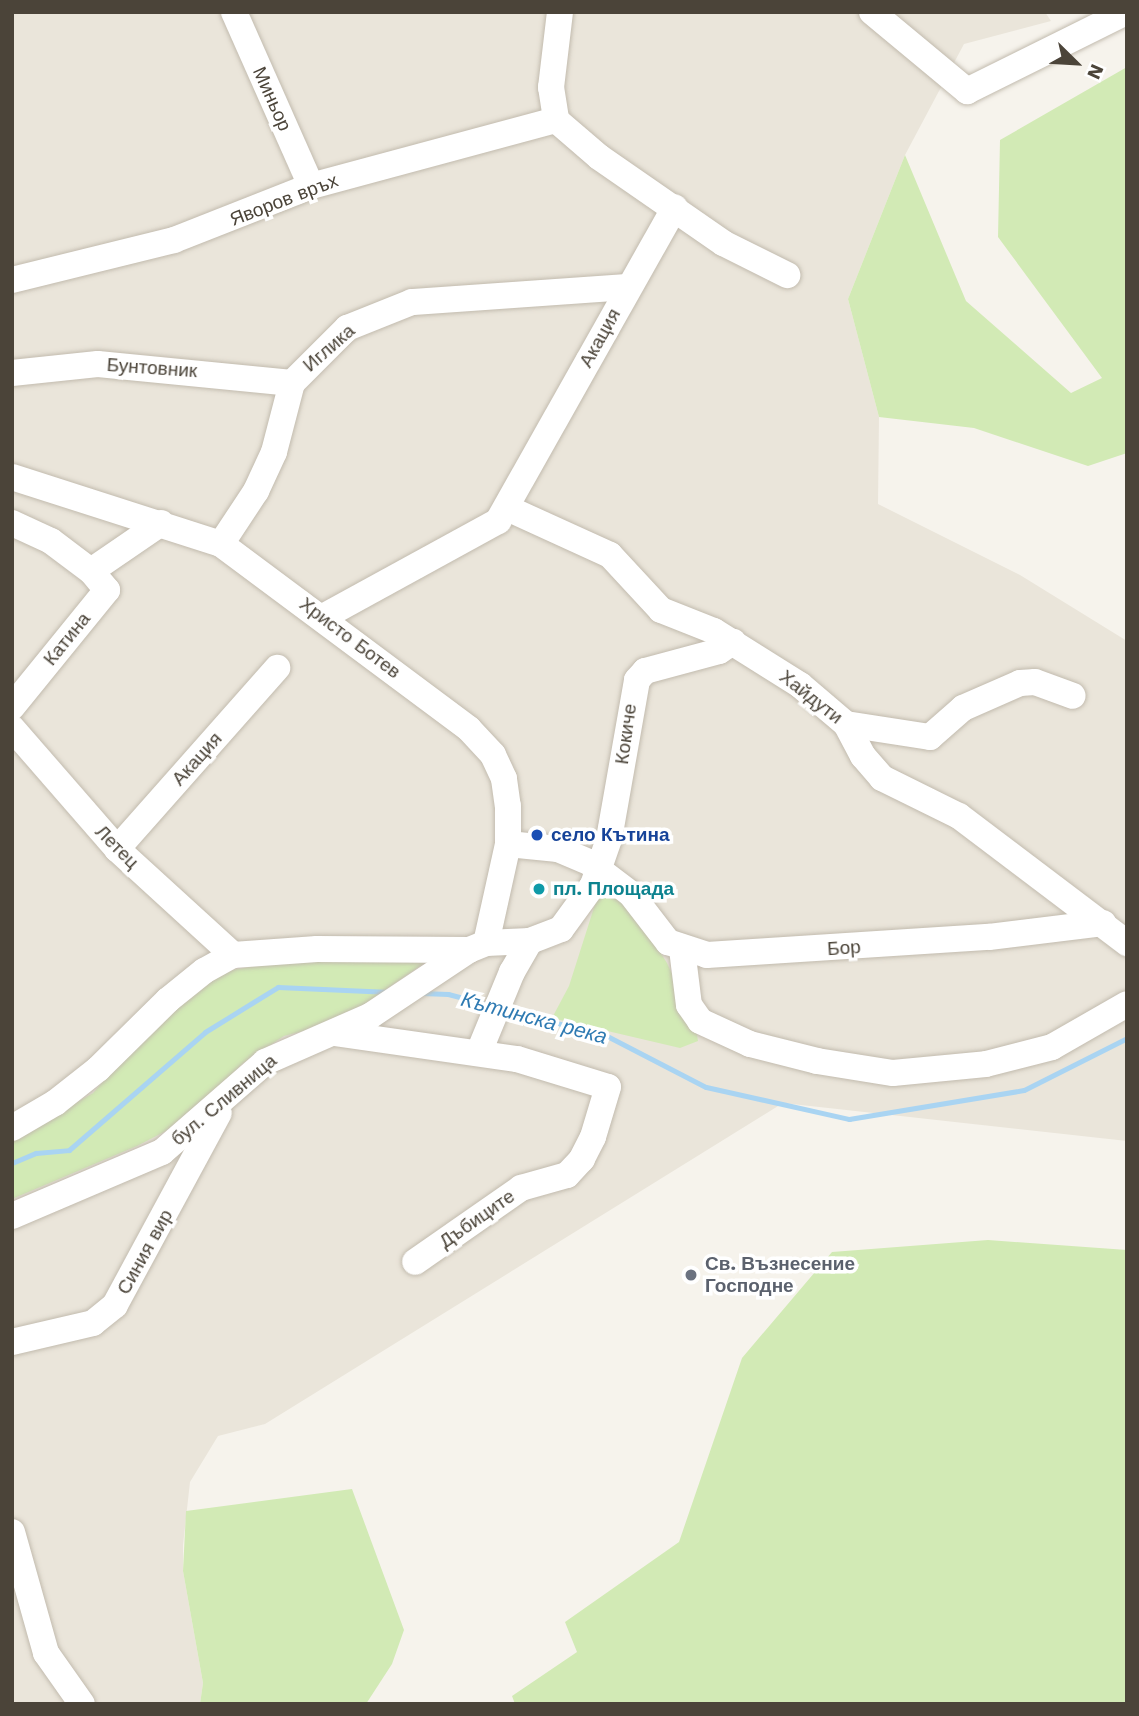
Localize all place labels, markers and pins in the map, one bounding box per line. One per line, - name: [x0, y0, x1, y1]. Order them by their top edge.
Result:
- place label: село Кътина: [551, 824, 669, 846]
- marker: село Кътина: [529, 827, 545, 843]
- place label: пл. Площада: [553, 878, 674, 900]
- marker: пл. Площада: [531, 881, 547, 897]
- place label: Св. Възнесение Господне: [705, 1253, 855, 1297]
- marker: Св. Възнесение Господне: [683, 1267, 699, 1283]

